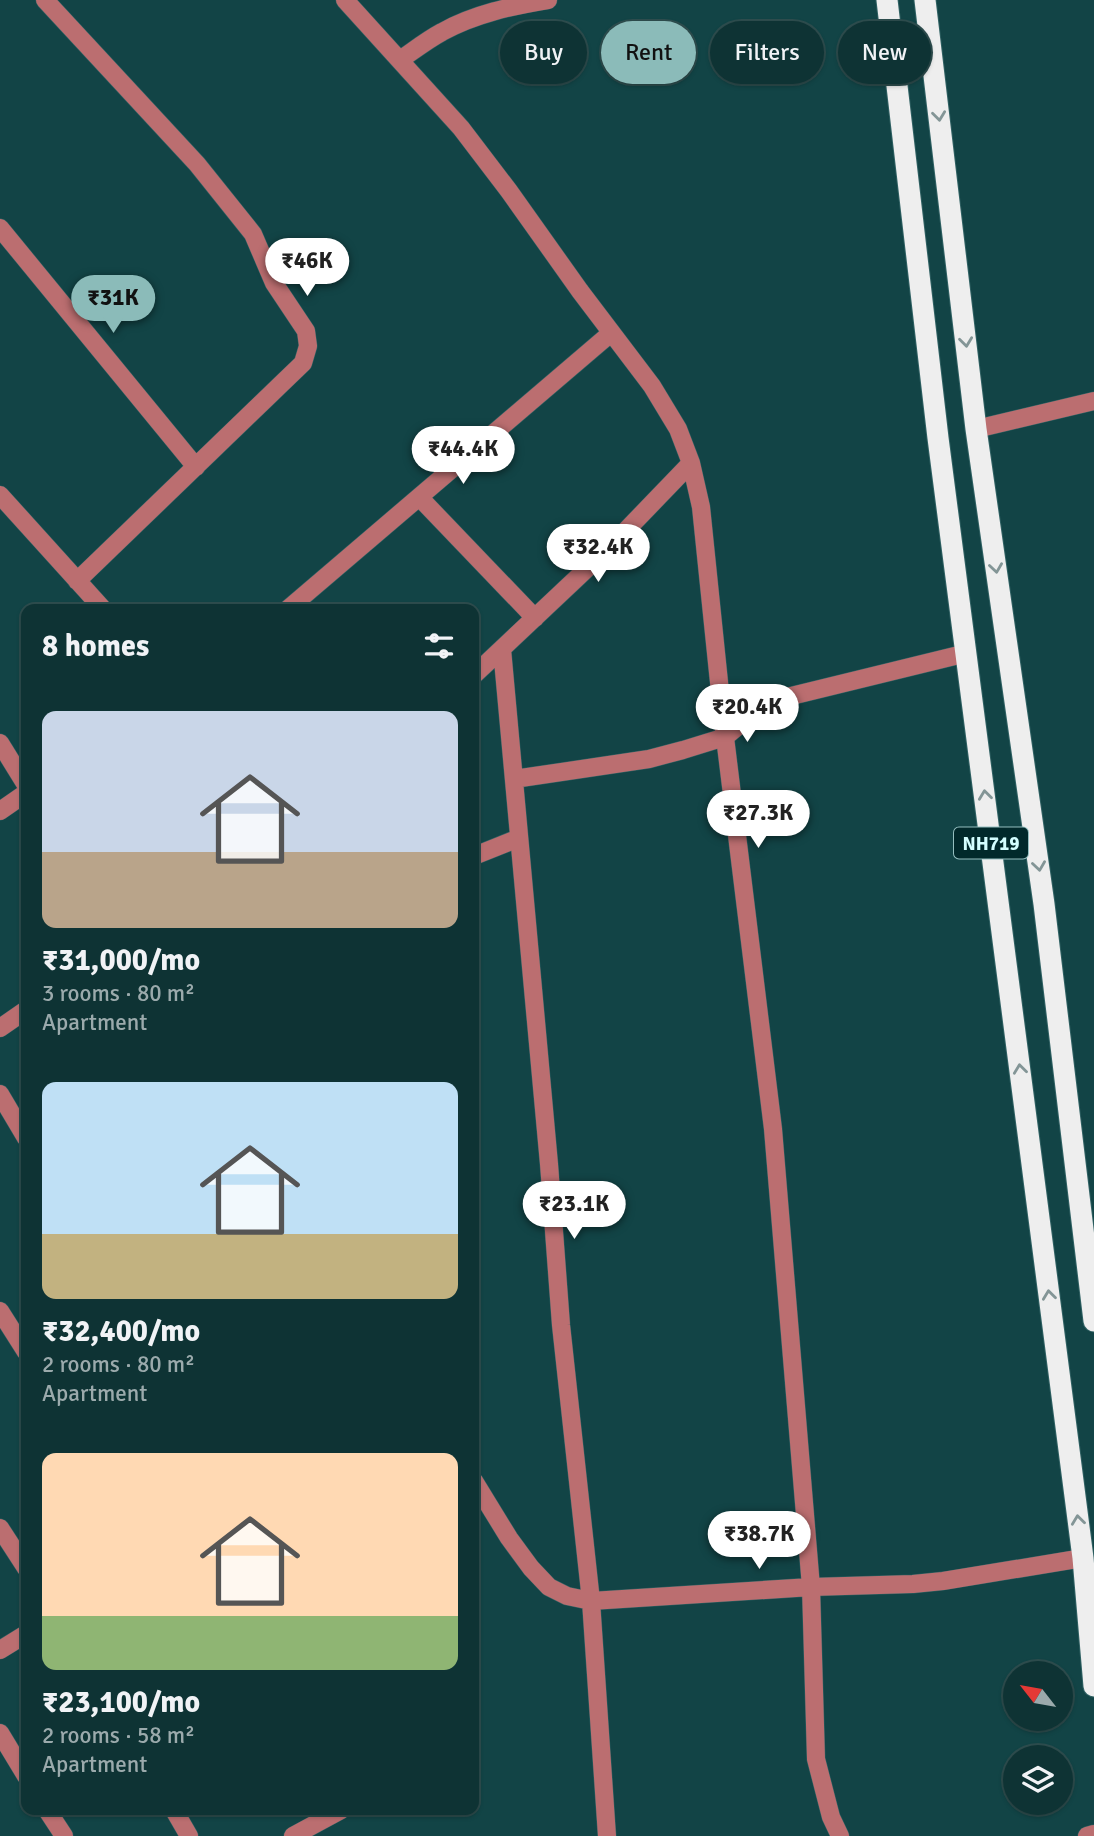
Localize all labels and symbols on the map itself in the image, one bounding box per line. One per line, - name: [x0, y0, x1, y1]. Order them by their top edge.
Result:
- one-way arrow: [932, 111, 947, 122]
- pin: ₹46K: [266, 238, 348, 298]
- pin: ₹31K: [72, 276, 154, 335]
- one-way arrow: [958, 337, 973, 348]
- pin: ₹44.4K: [406, 426, 520, 486]
- pin: ₹32.4K: [541, 524, 655, 584]
- one-way arrow: [988, 562, 1003, 574]
- pin: ₹20.4K: [690, 684, 804, 744]
- one-way arrow: [978, 789, 993, 801]
- pin: ₹27.3K: [701, 790, 815, 850]
- road number: NH719: [954, 828, 1028, 858]
- one-way arrow: [1031, 860, 1046, 872]
- one-way arrow: [1013, 1063, 1028, 1075]
- pin: ₹23.1K: [517, 1182, 631, 1241]
- one-way arrow: [1042, 1289, 1057, 1301]
- pin: ₹38.7K: [702, 1512, 816, 1571]
- one-way arrow: [1071, 1515, 1086, 1526]
- north arrow: [1003, 1661, 1073, 1731]

